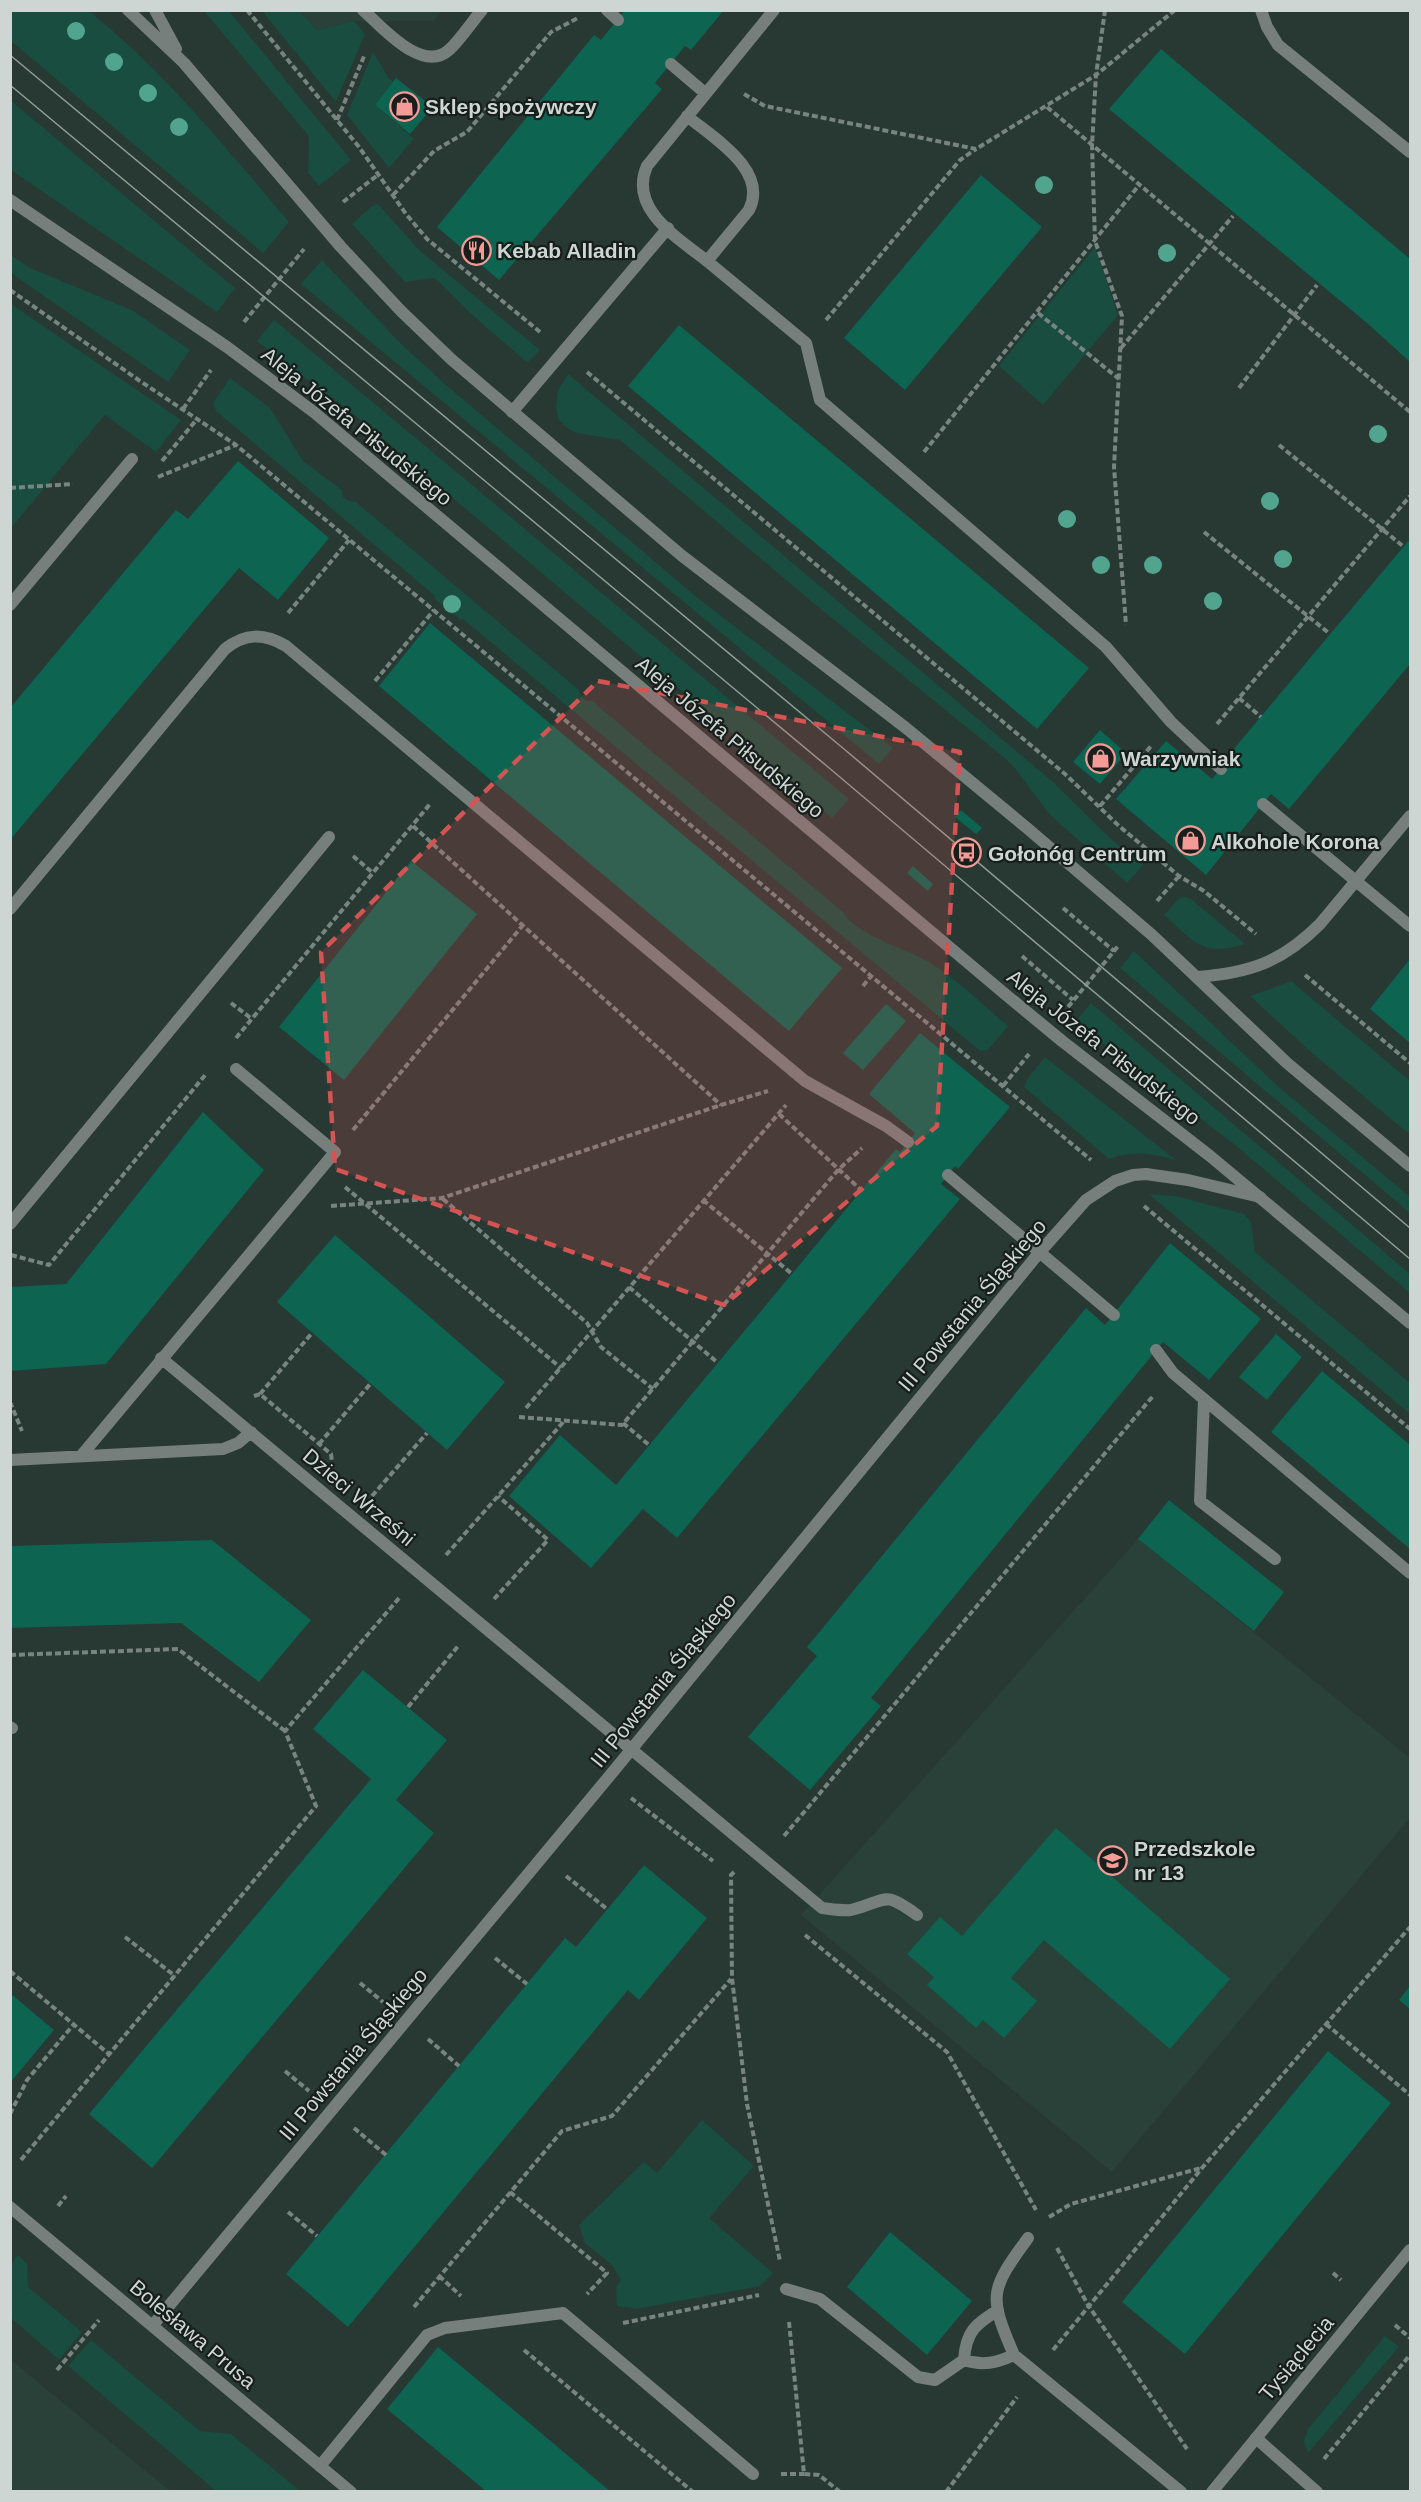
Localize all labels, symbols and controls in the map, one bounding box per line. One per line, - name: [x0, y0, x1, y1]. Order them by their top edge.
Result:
- shop icon: Sklep spożywczy: [388, 90, 420, 122]
- place label: Sklep spożywczy: [425, 95, 597, 118]
- restaurant icon: Kebab Alladin: [460, 234, 492, 266]
- place label: Kebab Alladin: [497, 239, 636, 262]
- street label: Aleja Józefa Piłsudskiego: [257, 342, 457, 510]
- street label: Aleja Józefa Piłsudskiego: [631, 652, 829, 822]
- shop icon: Warzywniak: [1084, 742, 1116, 774]
- place label: Warzywniak: [1121, 747, 1241, 770]
- shop icon: Alkohole Korona: [1174, 825, 1206, 857]
- place label: Alkohole Korona: [1211, 830, 1379, 853]
- bus stop icon: Gołonóg Centrum: [951, 837, 983, 869]
- place label: Gołonóg Centrum: [988, 842, 1166, 865]
- street label: Aleja Józefa Piłsudskiego: [1003, 965, 1205, 1129]
- street label: III Powstania Śląskiego: [893, 1214, 1051, 1396]
- street label: Dzieci Wrześni: [299, 1444, 419, 1550]
- street label: III Powstania Śląskiego: [586, 1588, 740, 1772]
- place label: Przedszkole nr 13: [1134, 1837, 1255, 1884]
- school or university icon: Przedszkole nr 13: [1097, 1844, 1129, 1876]
- street label: III Powstania Śląskiego: [274, 1963, 432, 2145]
- street label: Bolesława Prusa: [126, 2275, 261, 2393]
- street label: Tysiąclecia: [1254, 2311, 1338, 2405]

